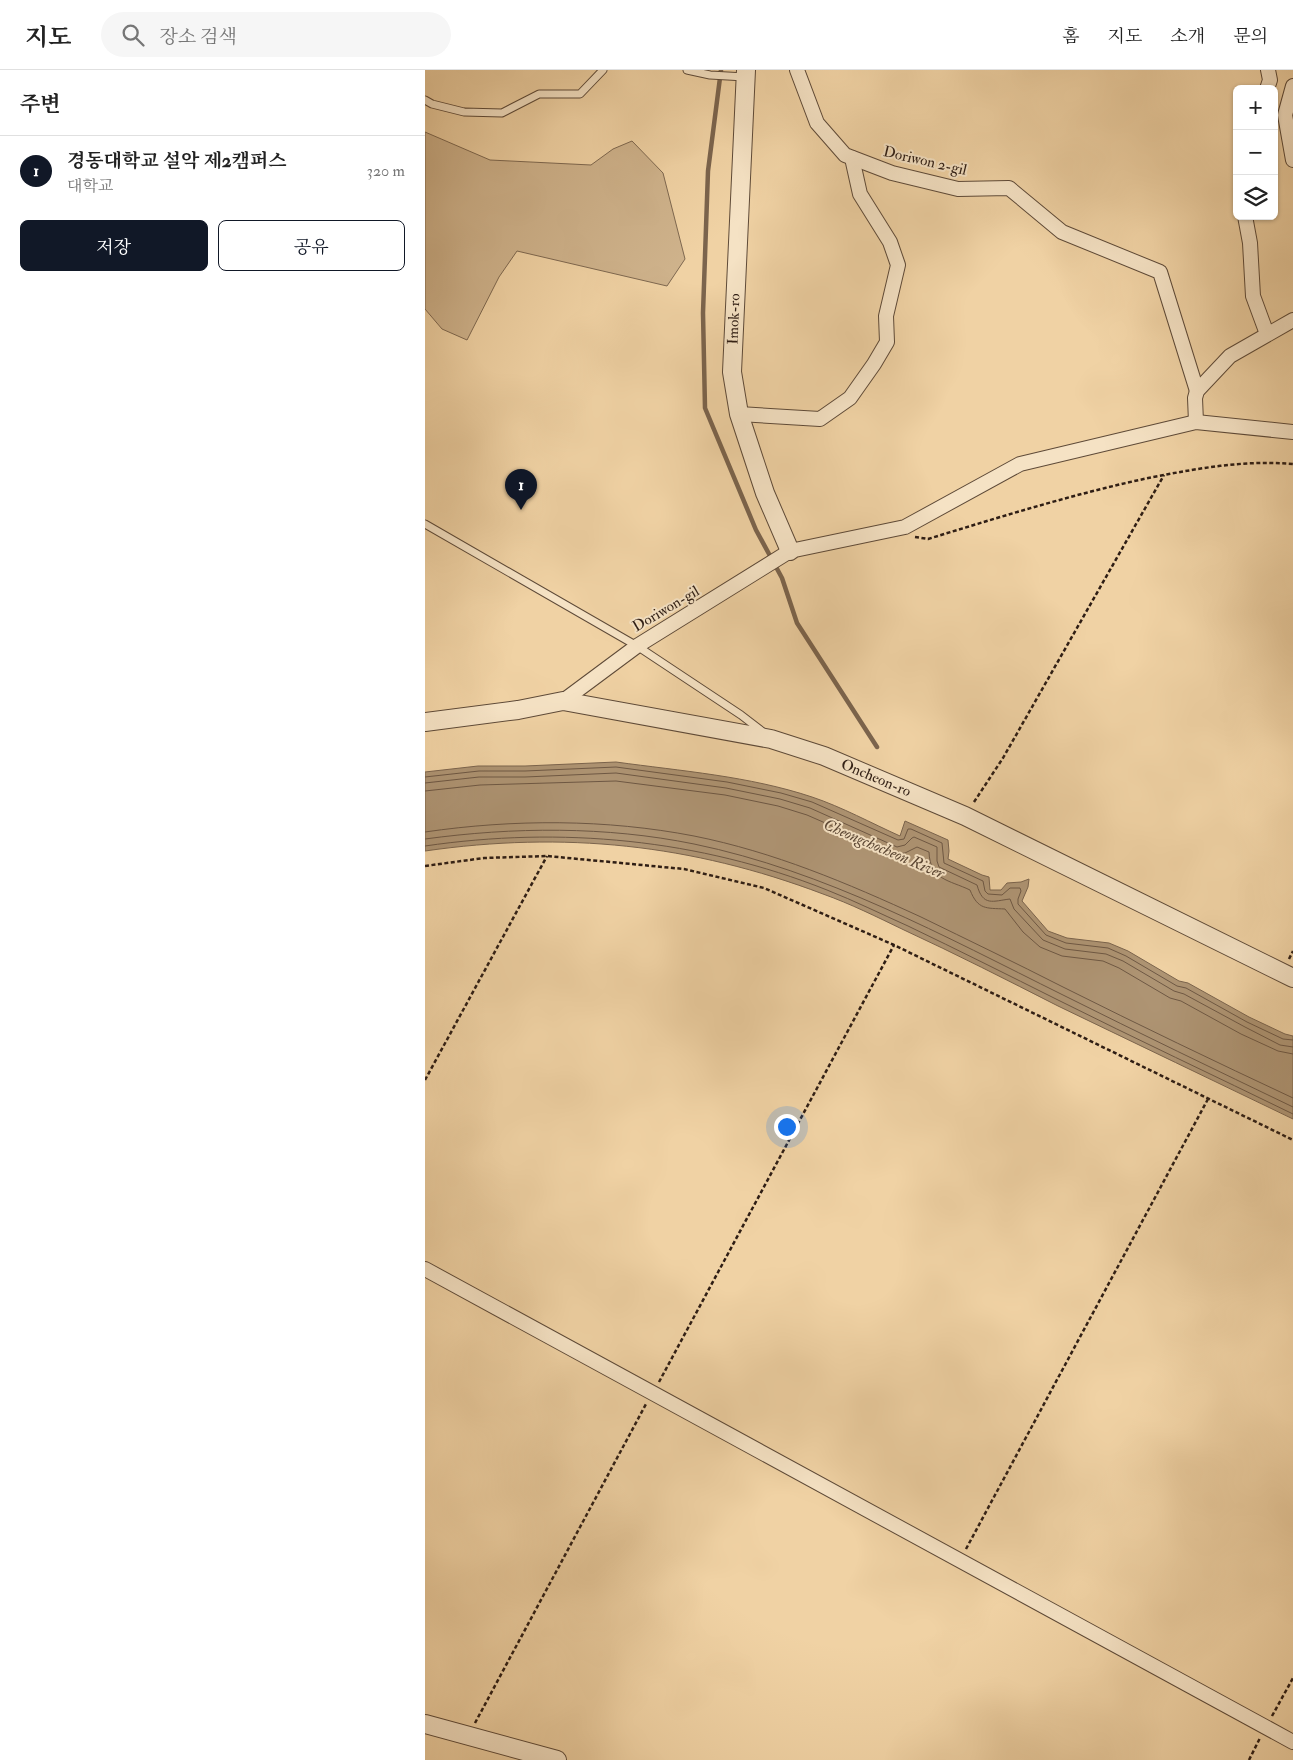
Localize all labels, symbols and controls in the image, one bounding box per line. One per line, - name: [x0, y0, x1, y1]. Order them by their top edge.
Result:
- search box: [101, 12, 451, 57]
- icon: search: [119, 21, 147, 49]
- text: 지도: [25, 22, 71, 53]
- text: 장소 검색: [159, 25, 237, 49]
- text: 홈: [1062, 25, 1080, 48]
- text: 지도: [1108, 25, 1142, 48]
- text: 소개: [1170, 25, 1205, 48]
- text: 문의: [1233, 25, 1268, 48]
- map controls: [1233, 85, 1278, 220]
- button: +: [1233, 85, 1278, 130]
- text: 주변: [20, 91, 61, 118]
- button: −: [1233, 130, 1278, 175]
- street label: Doriwon 2-gil: [881, 142, 969, 180]
- text: 경동대학교 설악 제2캠퍼스: [67, 149, 287, 173]
- text: 1: [33, 161, 39, 181]
- text: 320 m: [367, 161, 405, 181]
- button: layers: [1233, 175, 1278, 220]
- text: 대학교: [67, 176, 113, 196]
- button: 저장: [20, 220, 208, 271]
- button: 공유: [218, 220, 405, 271]
- street label: Imok-ro: [724, 293, 744, 345]
- pin: 1: [505, 469, 537, 510]
- street label: Doriwon-gil: [629, 582, 703, 636]
- street label: Oncheon-ro: [838, 755, 914, 801]
- water label: Cheongchocheon River: [821, 815, 948, 884]
- your location: [774, 1114, 800, 1140]

